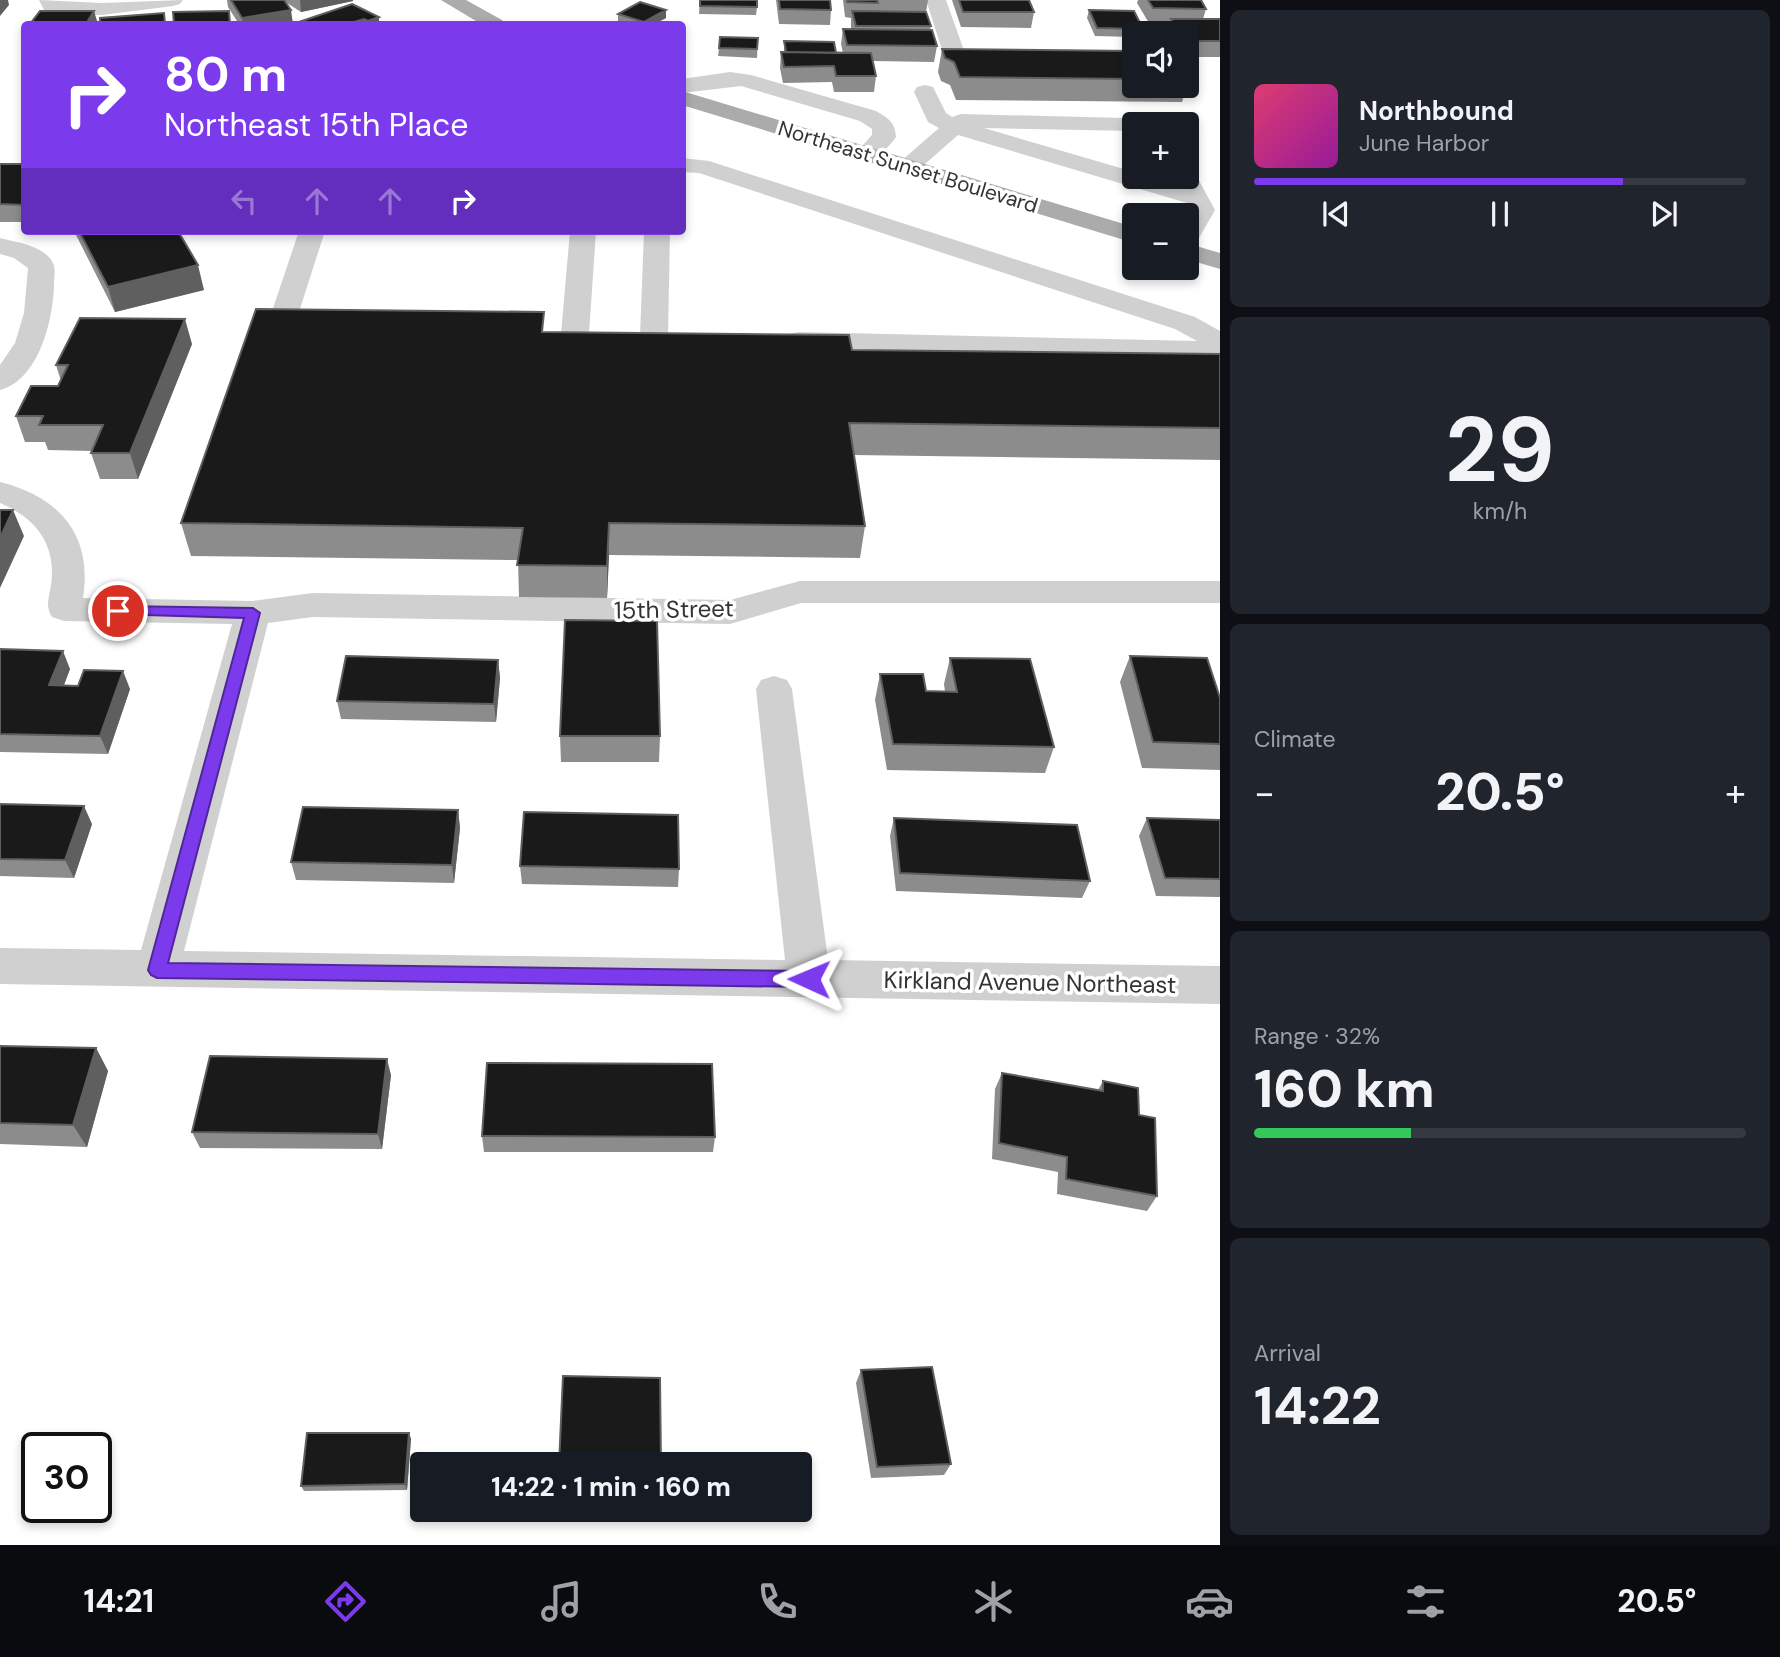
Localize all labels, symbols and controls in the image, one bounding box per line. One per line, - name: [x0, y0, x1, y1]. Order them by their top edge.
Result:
- map controls: [1122, 21, 1199, 280]
- button: sound: [1122, 21, 1199, 98]
- text: 80 m: [164, 42, 287, 106]
- icon: right: [49, 49, 140, 140]
- text: Northbound: [1359, 94, 1514, 128]
- text: Northeast 15th Place: [164, 104, 468, 146]
- button: +: [1122, 112, 1199, 189]
- street label: Northeast Sunset Boulevard: [775, 114, 1041, 220]
- text: June Harbor: [1359, 128, 1489, 158]
- icon: left: [225, 182, 263, 220]
- icon: ahead: [298, 182, 336, 220]
- icon: ahead: [371, 182, 409, 220]
- icon: right: [444, 182, 482, 220]
- icon: previous: [1317, 195, 1355, 233]
- icon: pause: [1481, 195, 1519, 233]
- icon: next: [1645, 195, 1683, 233]
- button: −: [1122, 203, 1199, 280]
- text: 29: [1445, 391, 1555, 509]
- text: km/h: [1473, 496, 1527, 526]
- pin: [88, 581, 148, 641]
- icon: arrive: [99, 592, 137, 630]
- street label: 15th Street: [614, 592, 734, 626]
- text: Climate: [1254, 724, 1336, 754]
- text: 20.5°: [1435, 758, 1565, 826]
- text: −: [1254, 768, 1275, 818]
- text: +: [1725, 768, 1746, 818]
- position arrow: [772, 942, 846, 1016]
- street label: Kirkland Avenue Northeast: [883, 964, 1177, 1000]
- text: Range · 32%: [1254, 1021, 1380, 1051]
- text: 160 km: [1254, 1055, 1435, 1123]
- text: Arrival: [1254, 1338, 1321, 1368]
- text: 14:22: [1254, 1372, 1381, 1440]
- speed limit sign: 30: [21, 1432, 112, 1523]
- text: 14:22 · 1 min · 160 m: [491, 1470, 731, 1504]
- icon: directions: [321, 1577, 370, 1626]
- icon: music: [537, 1577, 586, 1626]
- icon: phone: [753, 1577, 802, 1626]
- icon: climate: [969, 1577, 1018, 1626]
- icon: car: [1185, 1577, 1234, 1626]
- icon: filters: [1401, 1577, 1450, 1626]
- text: 14:21: [84, 1580, 154, 1622]
- text: 20.5°: [1617, 1580, 1696, 1622]

